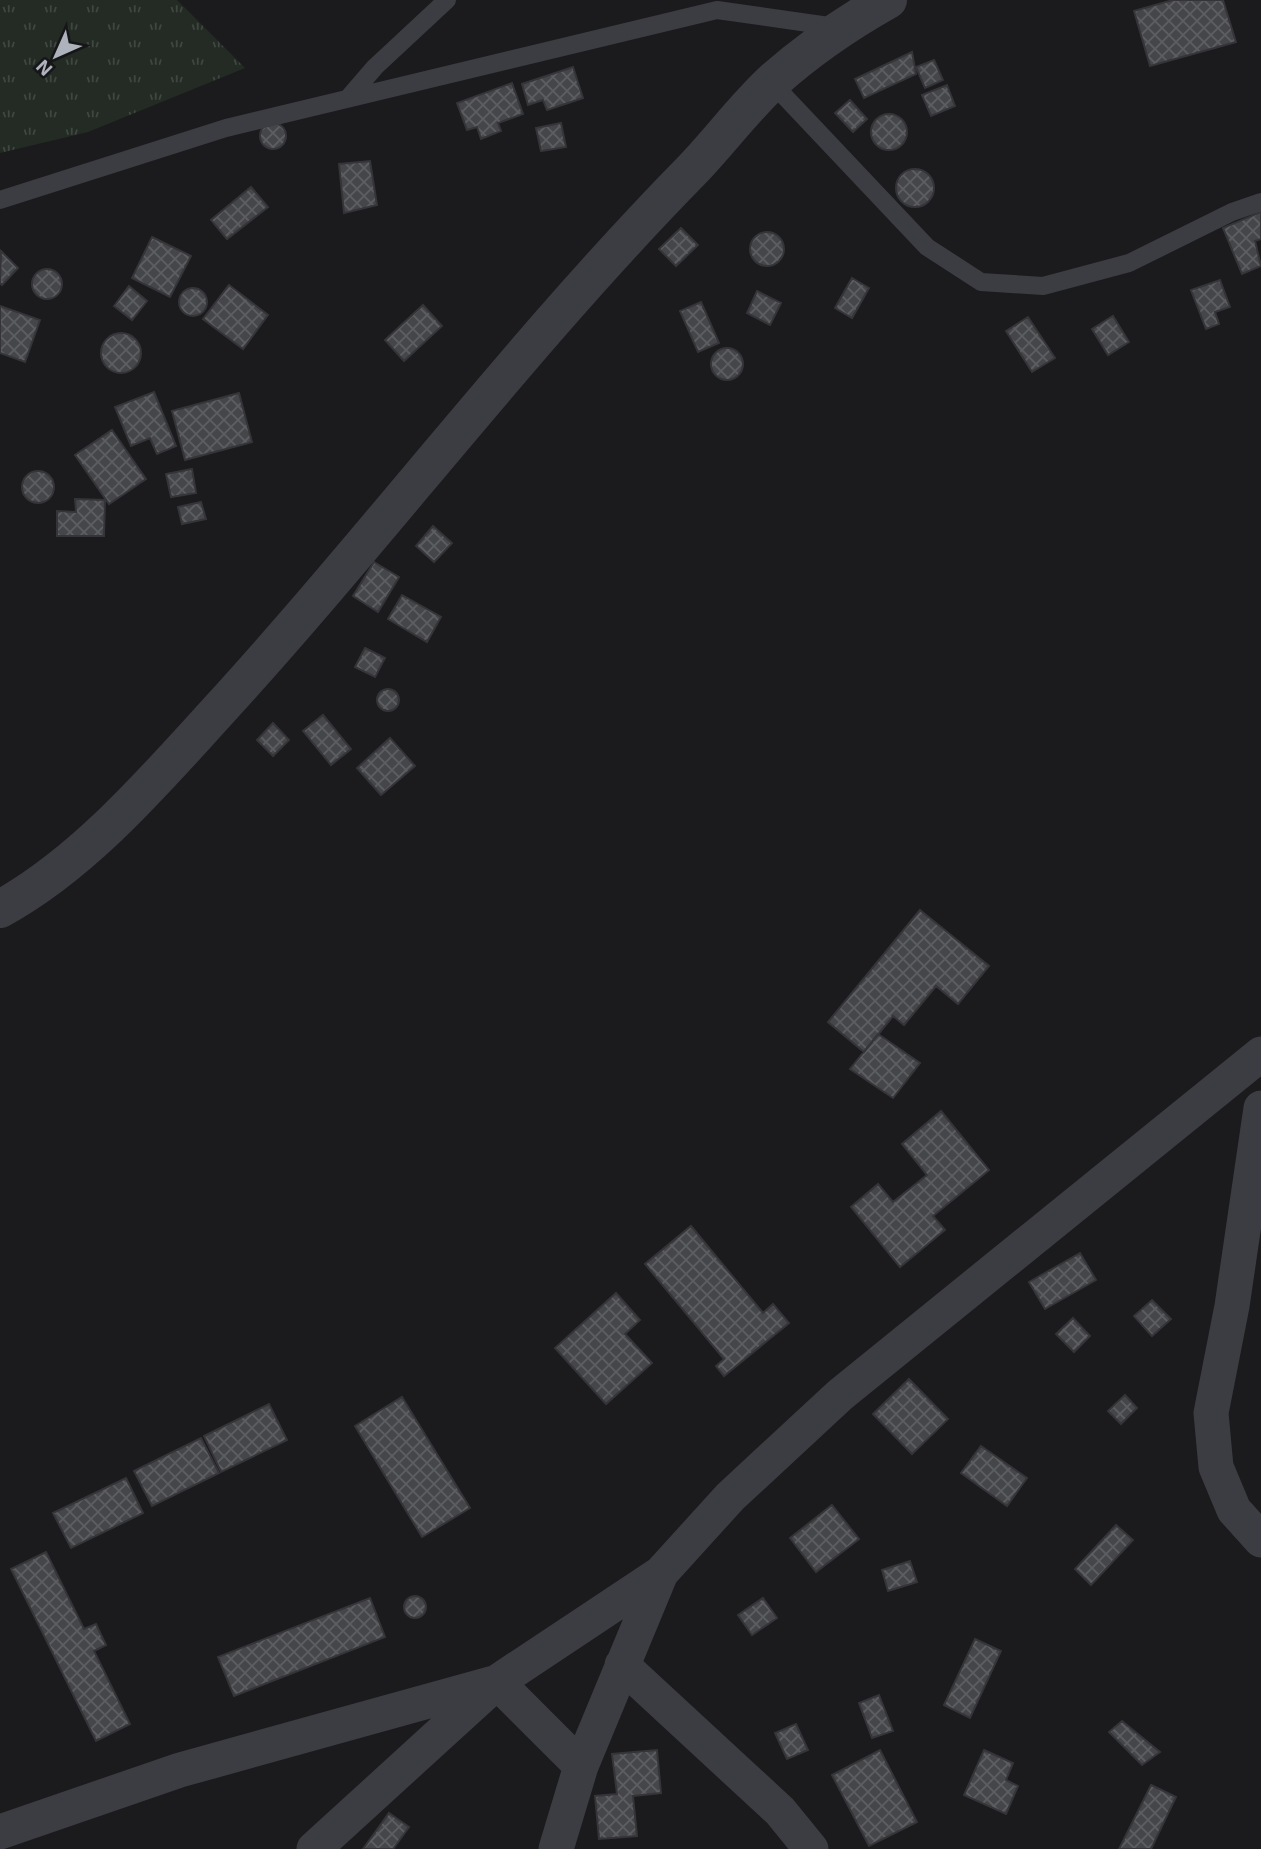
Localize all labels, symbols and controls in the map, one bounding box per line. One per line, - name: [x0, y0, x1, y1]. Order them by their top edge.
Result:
- north arrow: [21, 21, 91, 91]
- text: N: [31, 55, 57, 81]

